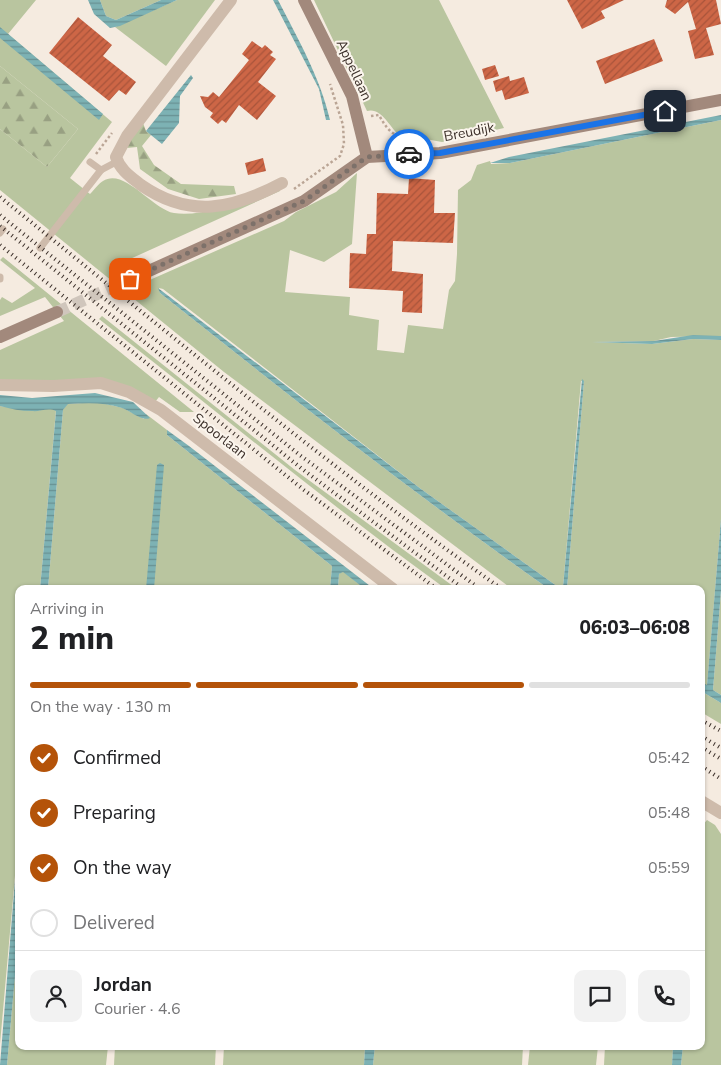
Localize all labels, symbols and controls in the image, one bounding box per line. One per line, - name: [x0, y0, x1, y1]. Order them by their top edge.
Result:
- street label: Appellaan: [332, 37, 376, 103]
- pin: [644, 90, 686, 132]
- icon: home: [651, 97, 679, 125]
- street label: Breudijk: [442, 118, 497, 146]
- courier: [384, 129, 434, 179]
- icon: car: [395, 140, 423, 168]
- pin: [109, 258, 151, 300]
- icon: bag: [116, 265, 144, 293]
- street label: Spoorlaan: [189, 409, 251, 463]
- text: Arriving in: [30, 598, 104, 620]
- text: 06:03–06:08: [579, 615, 690, 641]
- text: 2 min: [30, 617, 114, 660]
- text: On the way · 130 m: [30, 696, 171, 718]
- icon: check: [30, 744, 58, 772]
- text: Confirmed: [73, 745, 161, 771]
- text: 05:42: [648, 747, 690, 769]
- icon: check: [30, 799, 58, 827]
- text: Preparing: [73, 800, 156, 826]
- text: 05:48: [648, 802, 690, 824]
- icon: check: [30, 854, 58, 882]
- text: On the way: [73, 855, 171, 881]
- text: 05:59: [648, 857, 690, 879]
- text: Delivered: [73, 910, 155, 936]
- button: person: [30, 970, 82, 1022]
- button: chat: [574, 970, 626, 1022]
- button: phone: [638, 970, 690, 1022]
- text: Jordan: [94, 972, 152, 998]
- text: Courier · 4.6: [94, 998, 180, 1020]

